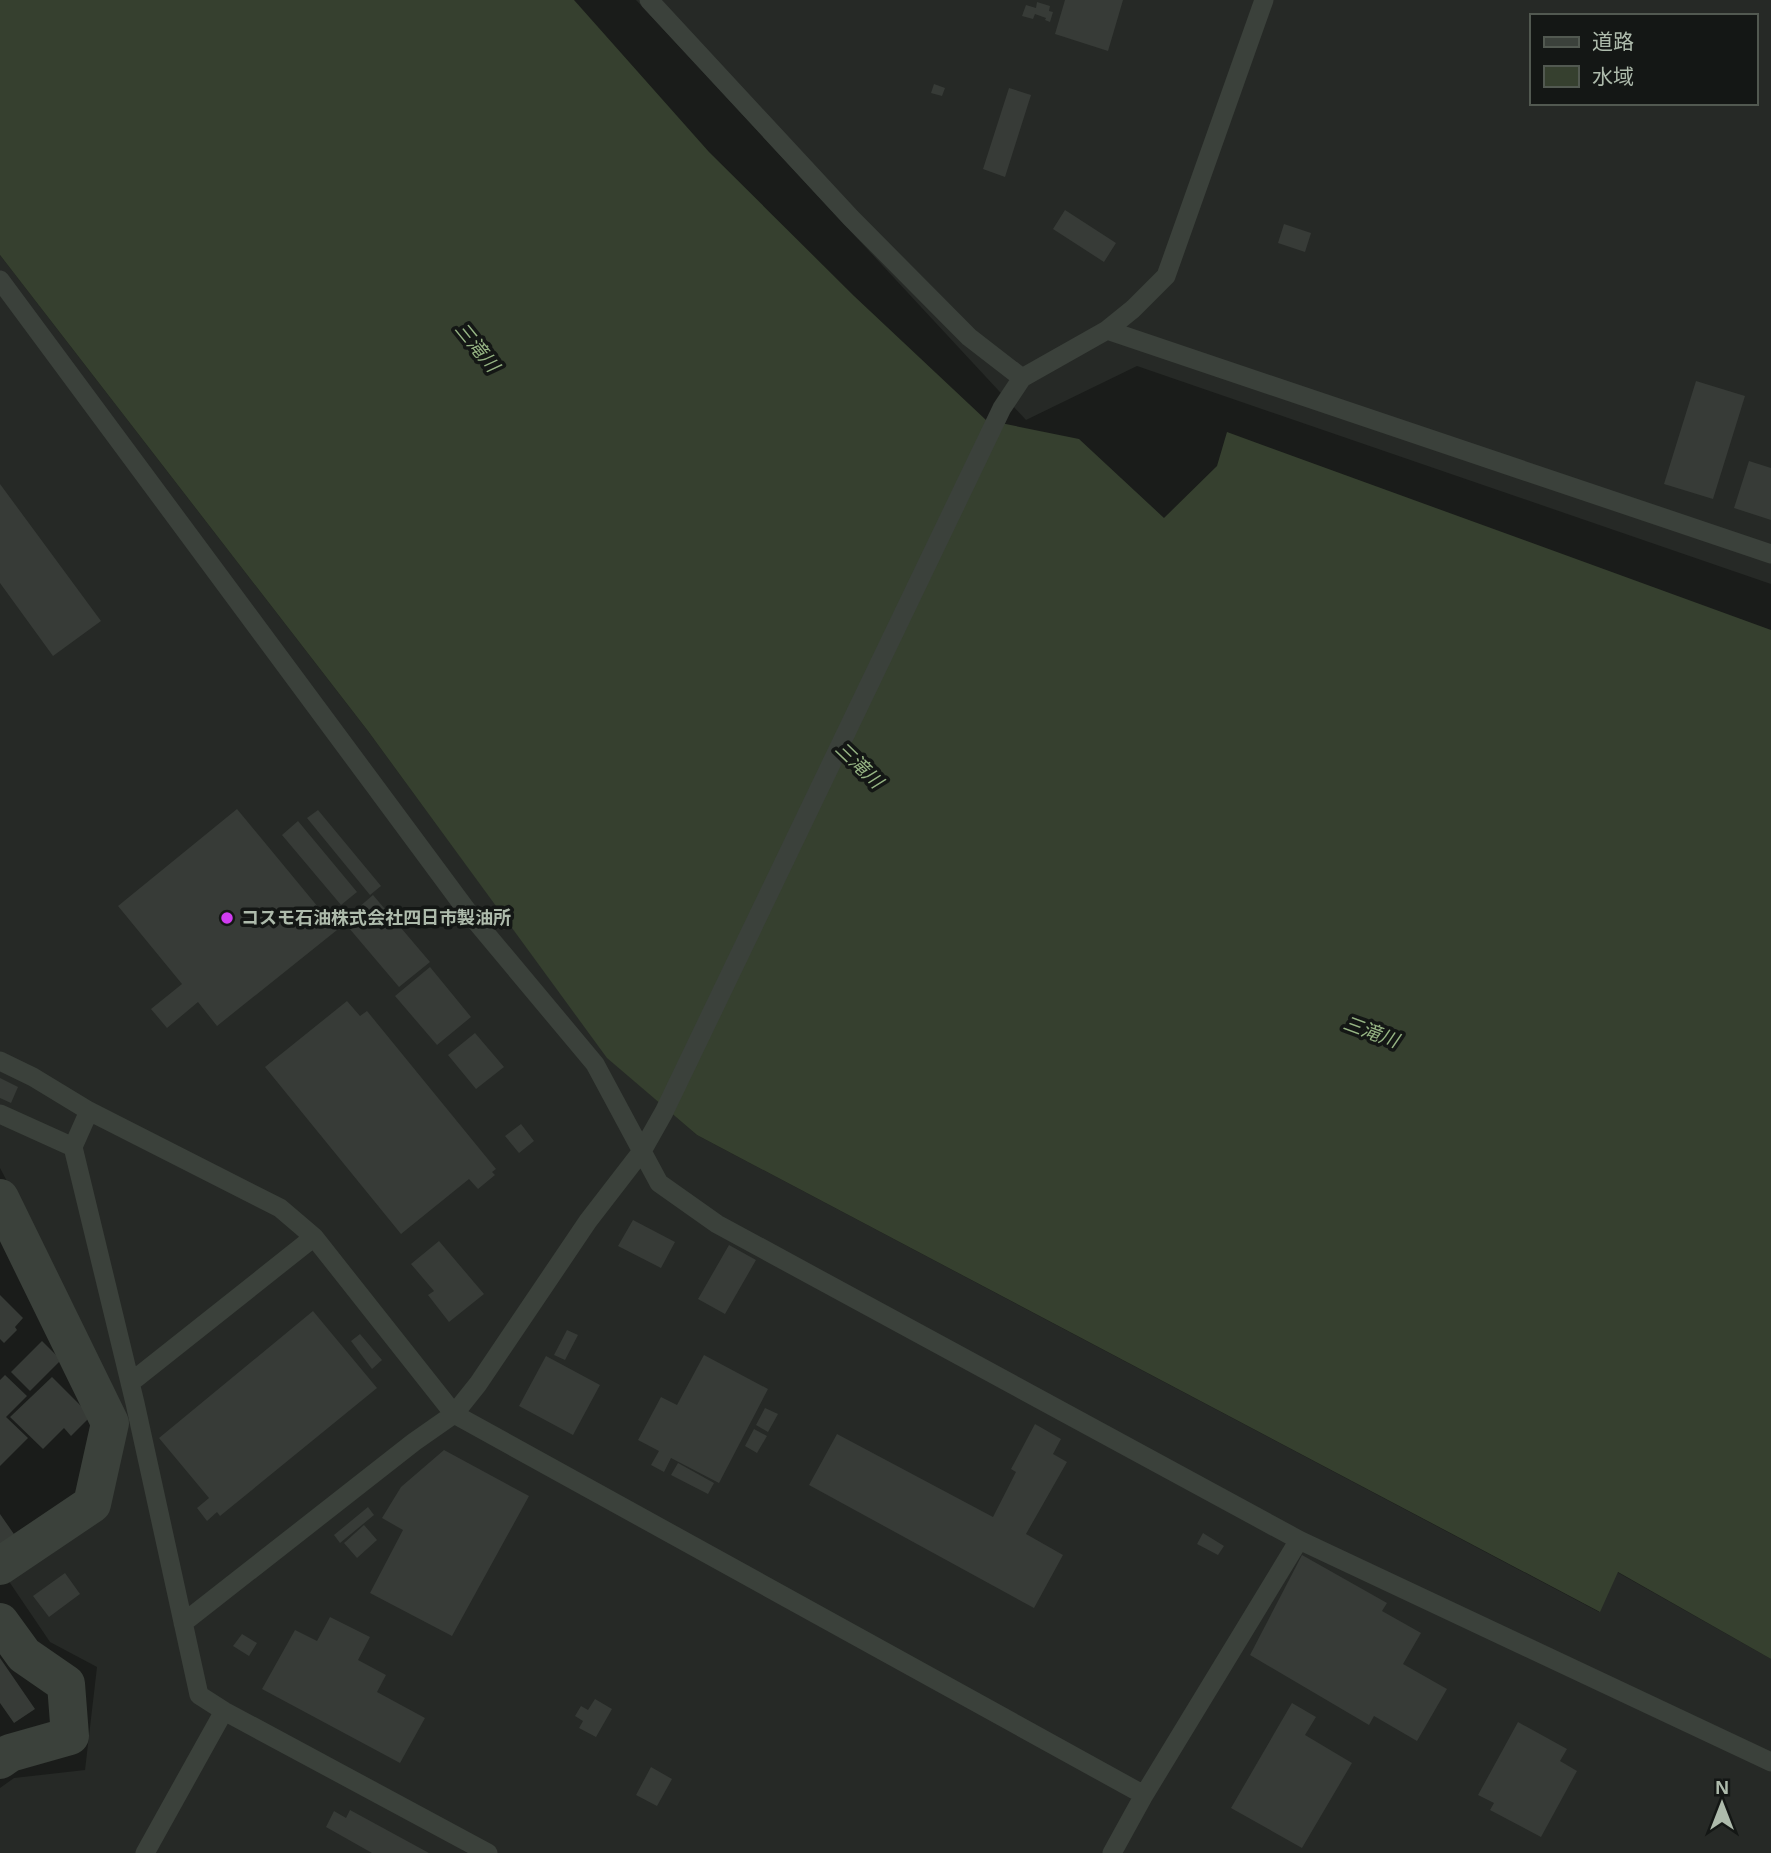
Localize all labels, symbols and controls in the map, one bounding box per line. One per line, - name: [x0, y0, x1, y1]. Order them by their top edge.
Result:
- legend: [1530, 14, 1757, 105]
- text: 道路: [1592, 30, 1634, 53]
- text: 水域: [1592, 65, 1634, 88]
- water label: 三滝川: [451, 318, 504, 377]
- water label: 三滝川: [831, 738, 888, 794]
- place label: コスモ石油株式会社四日市製油所: [241, 908, 511, 928]
- marker: コスモ石油株式会社四日市製油所: [219, 910, 235, 926]
- water label: 三滝川: [1341, 1012, 1403, 1052]
- north arrow: [1687, 1769, 1757, 1839]
- text: N: [1715, 1777, 1729, 1798]

